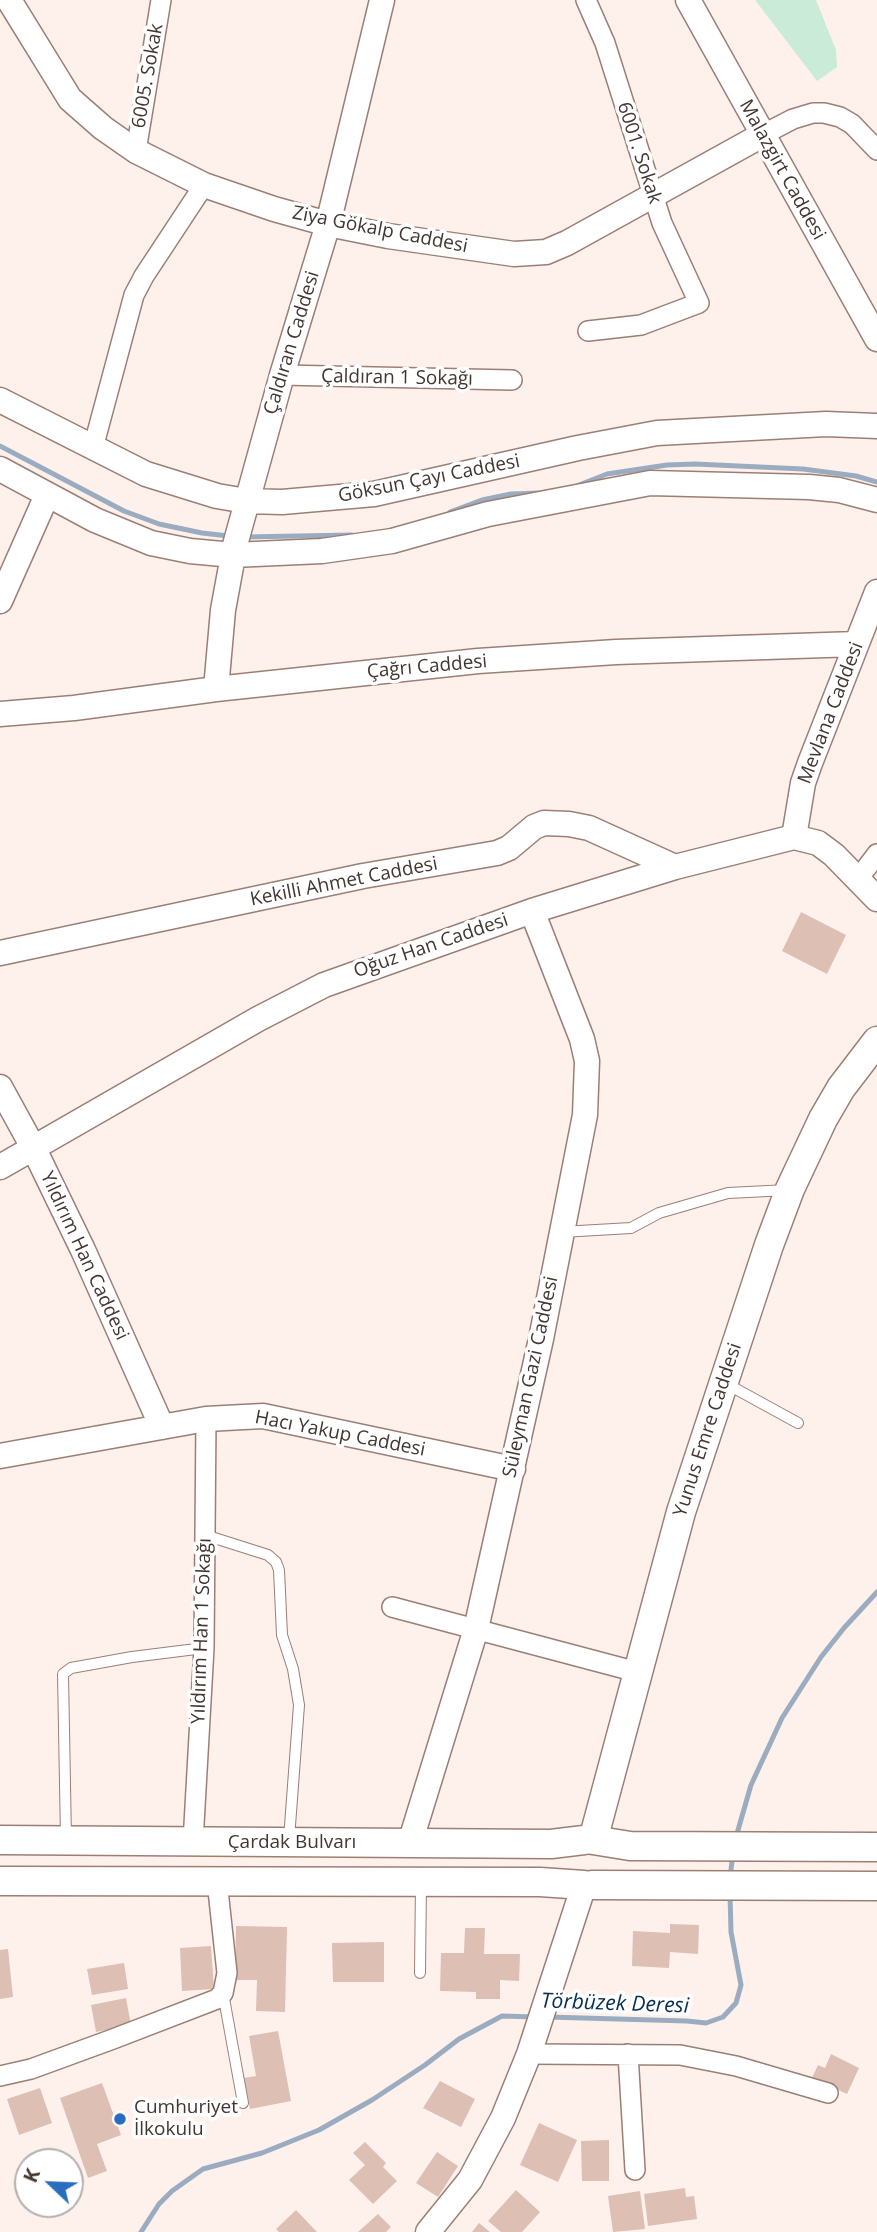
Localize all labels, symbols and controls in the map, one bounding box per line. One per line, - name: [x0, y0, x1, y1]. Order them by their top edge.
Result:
- street label: 6005. Sokak: [128, 22, 168, 130]
- street label: Malazgirt Caddesi: [734, 96, 830, 244]
- street label: 6001. Sokak: [612, 99, 666, 207]
- street label: Ziya Gökalp Caddesi: [290, 202, 470, 258]
- street label: Çaldıran Caddesi: [259, 268, 325, 418]
- street label: Çaldıran 1 Sokağı: [321, 365, 473, 391]
- street label: Göksun Çayı Caddesi: [336, 450, 522, 508]
- street label: Mevlana Caddesi: [793, 639, 869, 787]
- street label: Çağrı Caddesi: [366, 650, 488, 684]
- street label: Kekilli Ahmet Caddesi: [248, 853, 440, 911]
- street label: Oğuz Han Caddesi: [351, 909, 511, 983]
- street label: Yıldırım Han Caddesi: [35, 1168, 133, 1344]
- street label: Süleyman Gazi Caddesi: [499, 1274, 563, 1480]
- street label: Yunus Emre Caddesi: [669, 1340, 747, 1520]
- street label: Hacı Yakup Caddesi: [253, 1406, 427, 1462]
- street label: Yıldırım Han 1 Sokağı: [187, 1538, 217, 1724]
- street label: Çardak Bulvarı: [228, 1832, 356, 1854]
- water label: Törbüzek Deresi: [541, 1989, 689, 2019]
- place label: Cumhuriyet İlkokulu: [134, 2097, 238, 2141]
- marker: Cumhuriyet İlkokulu: [112, 2111, 128, 2127]
- north arrow: [14, 2148, 84, 2218]
- text: K: [17, 2165, 46, 2186]

